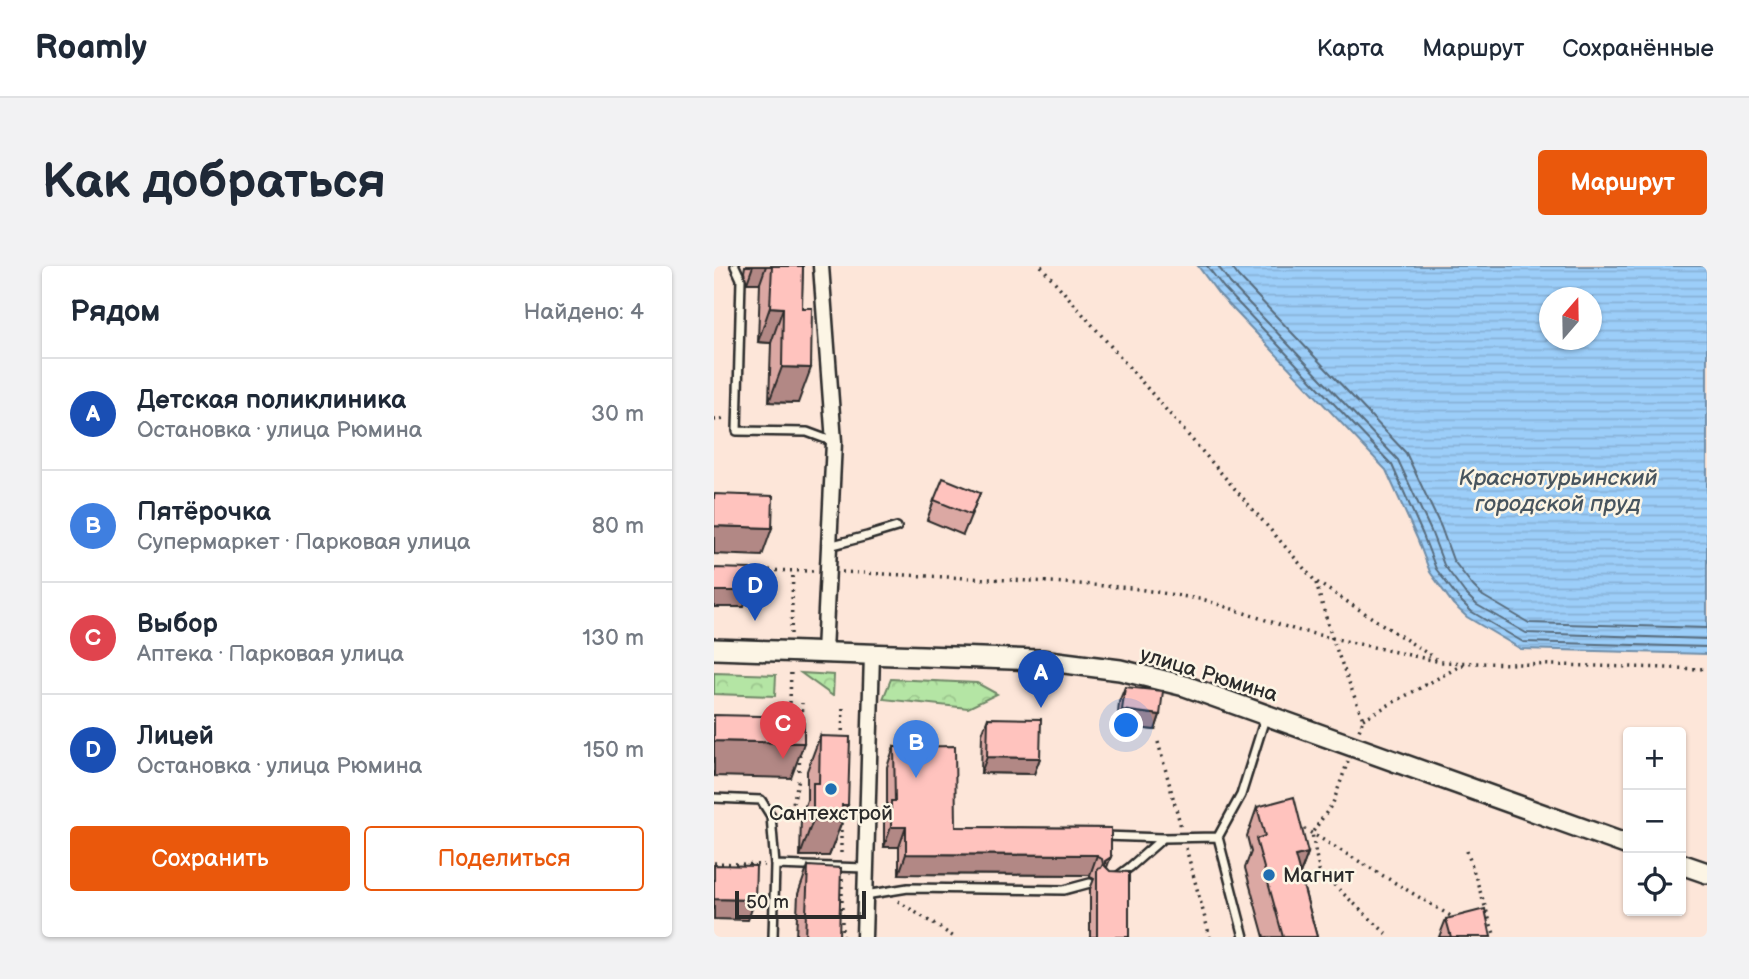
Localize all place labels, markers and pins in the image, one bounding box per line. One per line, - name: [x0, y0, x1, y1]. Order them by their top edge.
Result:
- pin: D: [732, 563, 778, 621]
- pin: A: [1018, 650, 1064, 708]
- pin: C: [760, 701, 806, 759]
- pin: B: [893, 720, 939, 778]
- marker: Сантехстрой: [823, 781, 839, 797]
- place label: Сантехстрой: [769, 801, 893, 826]
- place label: Магнит: [1283, 863, 1355, 888]
- marker: Магнит: [1261, 867, 1277, 883]

